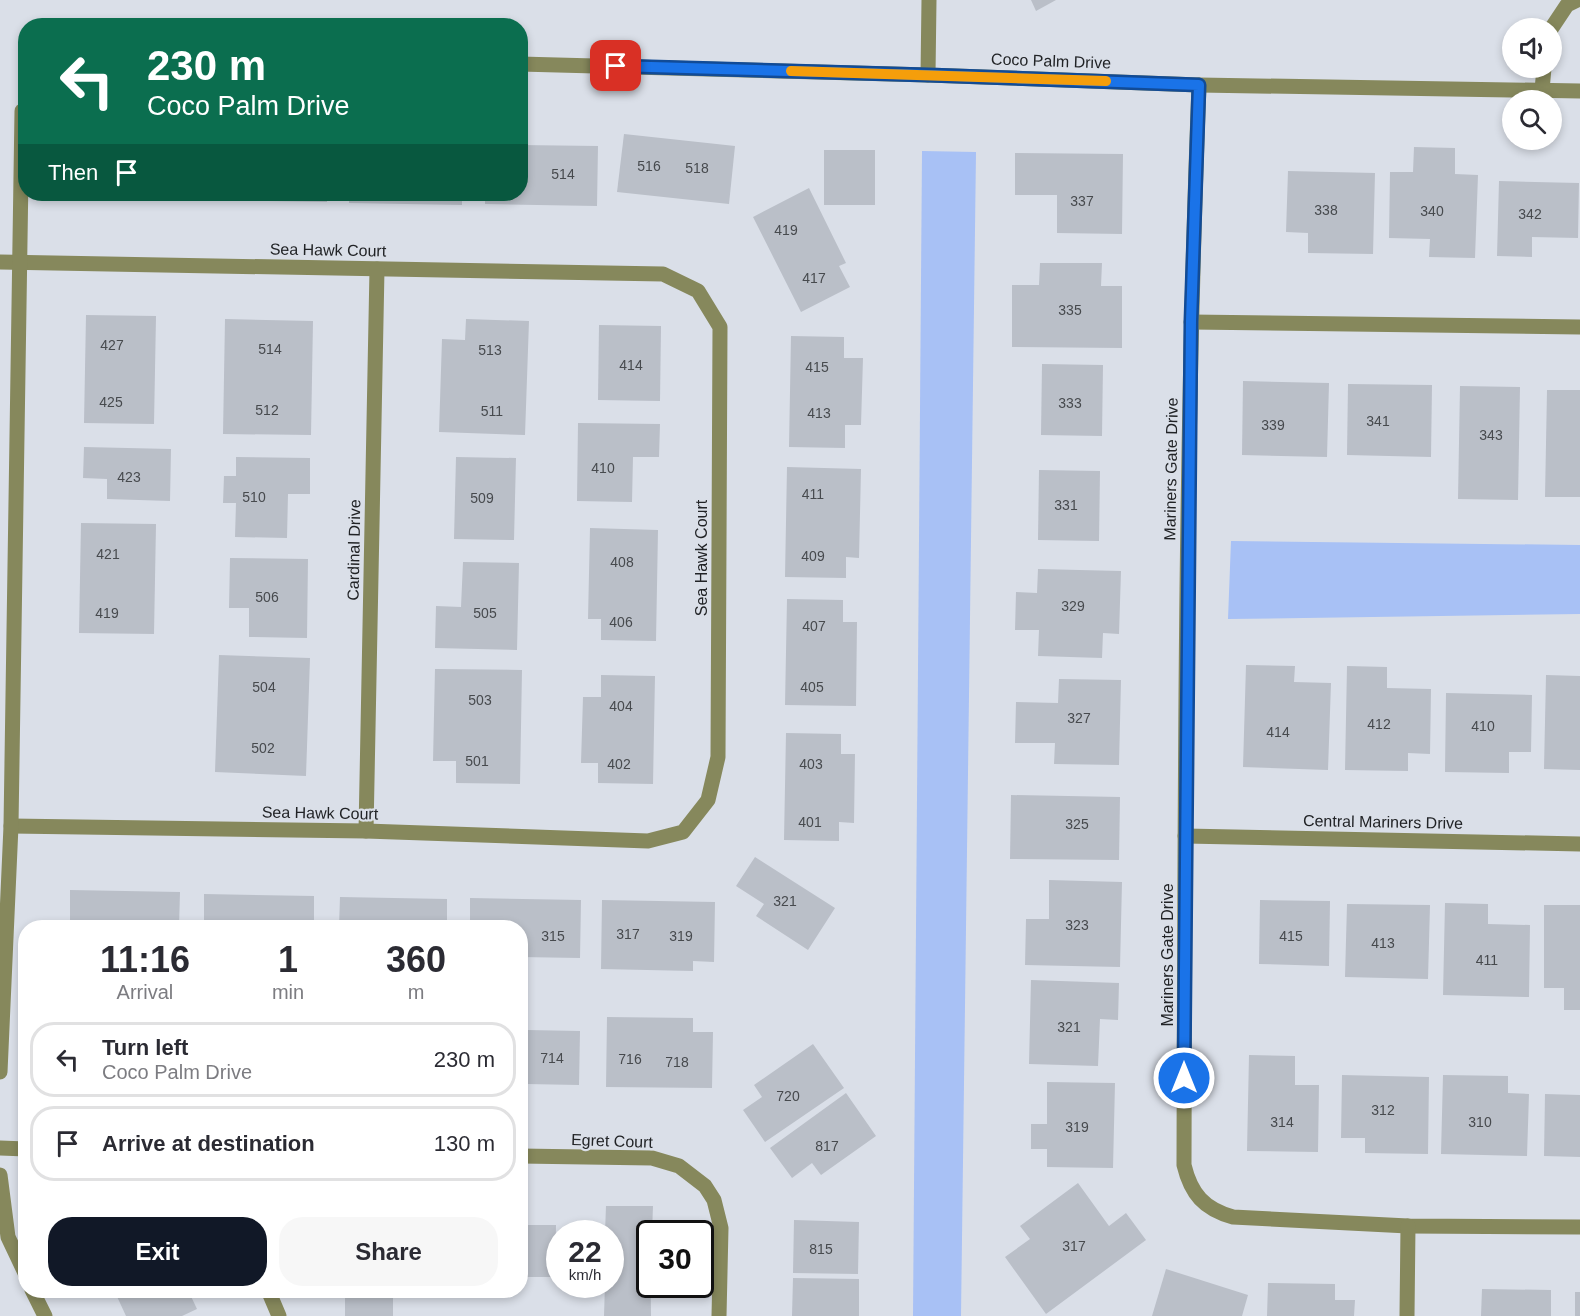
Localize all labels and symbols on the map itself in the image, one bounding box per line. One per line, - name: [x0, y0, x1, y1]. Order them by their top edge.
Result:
- pin: [590, 40, 641, 91]
- street label: Coco Palm Drive: [991, 50, 1111, 72]
- house number: 516: [637, 158, 661, 174]
- house number: 518: [685, 160, 709, 176]
- house number: 514: [551, 166, 575, 182]
- house number: 337: [1070, 193, 1094, 209]
- house number: 338: [1314, 202, 1338, 218]
- house number: 340: [1420, 203, 1444, 219]
- house number: 342: [1518, 206, 1542, 222]
- house number: 419: [774, 222, 798, 238]
- street label: Sea Hawk Court: [270, 240, 387, 260]
- house number: 417: [802, 270, 826, 286]
- house number: 335: [1058, 302, 1082, 318]
- house number: 427: [100, 337, 124, 353]
- house number: 514: [258, 341, 282, 357]
- house number: 513: [478, 342, 502, 358]
- house number: 414: [619, 357, 643, 373]
- house number: 415: [805, 359, 829, 375]
- house number: 425: [99, 394, 123, 410]
- house number: 333: [1058, 395, 1082, 411]
- street label: Mariners Gate Drive: [1161, 397, 1181, 541]
- house number: 512: [255, 402, 279, 418]
- house number: 511: [481, 403, 503, 419]
- house number: 413: [807, 405, 831, 421]
- house number: 341: [1366, 413, 1390, 429]
- house number: 339: [1261, 417, 1285, 433]
- house number: 343: [1479, 427, 1503, 443]
- house number: 410: [591, 460, 615, 476]
- house number: 423: [117, 469, 141, 485]
- house number: 411: [802, 486, 824, 502]
- house number: 510: [242, 489, 266, 505]
- house number: 509: [470, 490, 494, 506]
- house number: 331: [1054, 497, 1078, 513]
- street label: Cardinal Drive: [345, 499, 363, 601]
- street label: Sea Hawk Court: [693, 499, 710, 616]
- house number: 421: [96, 546, 120, 562]
- house number: 409: [801, 548, 825, 564]
- house number: 408: [610, 554, 634, 570]
- house number: 506: [255, 589, 279, 605]
- house number: 329: [1061, 598, 1085, 614]
- house number: 419: [95, 605, 119, 621]
- house number: 505: [473, 605, 497, 621]
- house number: 406: [609, 614, 633, 630]
- house number: 407: [802, 618, 826, 634]
- house number: 504: [252, 679, 276, 695]
- house number: 405: [800, 679, 824, 695]
- house number: 503: [468, 692, 492, 708]
- house number: 404: [609, 698, 633, 714]
- house number: 327: [1067, 710, 1091, 726]
- house number: 412: [1367, 716, 1391, 732]
- house number: 410: [1471, 718, 1495, 734]
- house number: 414: [1266, 724, 1290, 740]
- house number: 502: [251, 740, 275, 756]
- house number: 501: [465, 753, 489, 769]
- house number: 402: [607, 756, 631, 772]
- house number: 403: [799, 756, 823, 772]
- street label: Sea Hawk Court: [262, 803, 379, 823]
- street label: Central Mariners Drive: [1303, 812, 1463, 832]
- house number: 401: [798, 814, 822, 830]
- house number: 325: [1065, 816, 1089, 832]
- street label: Mariners Gate Drive: [1159, 883, 1176, 1027]
- house number: 321: [773, 893, 797, 909]
- house number: 323: [1065, 917, 1089, 933]
- house number: 317: [616, 926, 640, 942]
- house number: 315: [541, 928, 565, 944]
- house number: 319: [669, 928, 693, 944]
- house number: 415: [1279, 928, 1303, 944]
- house number: 413: [1371, 935, 1395, 951]
- house number: 411: [1476, 952, 1498, 968]
- house number: 321: [1057, 1019, 1081, 1035]
- position arrow: [1152, 1046, 1216, 1110]
- house number: 714: [540, 1050, 564, 1066]
- house number: 716: [618, 1051, 642, 1067]
- house number: 718: [665, 1054, 689, 1070]
- house number: 720: [776, 1088, 800, 1104]
- house number: 312: [1371, 1102, 1395, 1118]
- house number: 314: [1270, 1114, 1294, 1130]
- house number: 310: [1468, 1114, 1492, 1130]
- house number: 319: [1065, 1119, 1089, 1135]
- street label: Egret Court: [571, 1131, 654, 1151]
- house number: 817: [815, 1138, 839, 1154]
- speed limit sign: 30: [636, 1220, 714, 1298]
- house number: 317: [1062, 1238, 1086, 1254]
- house number: 815: [809, 1241, 833, 1257]

